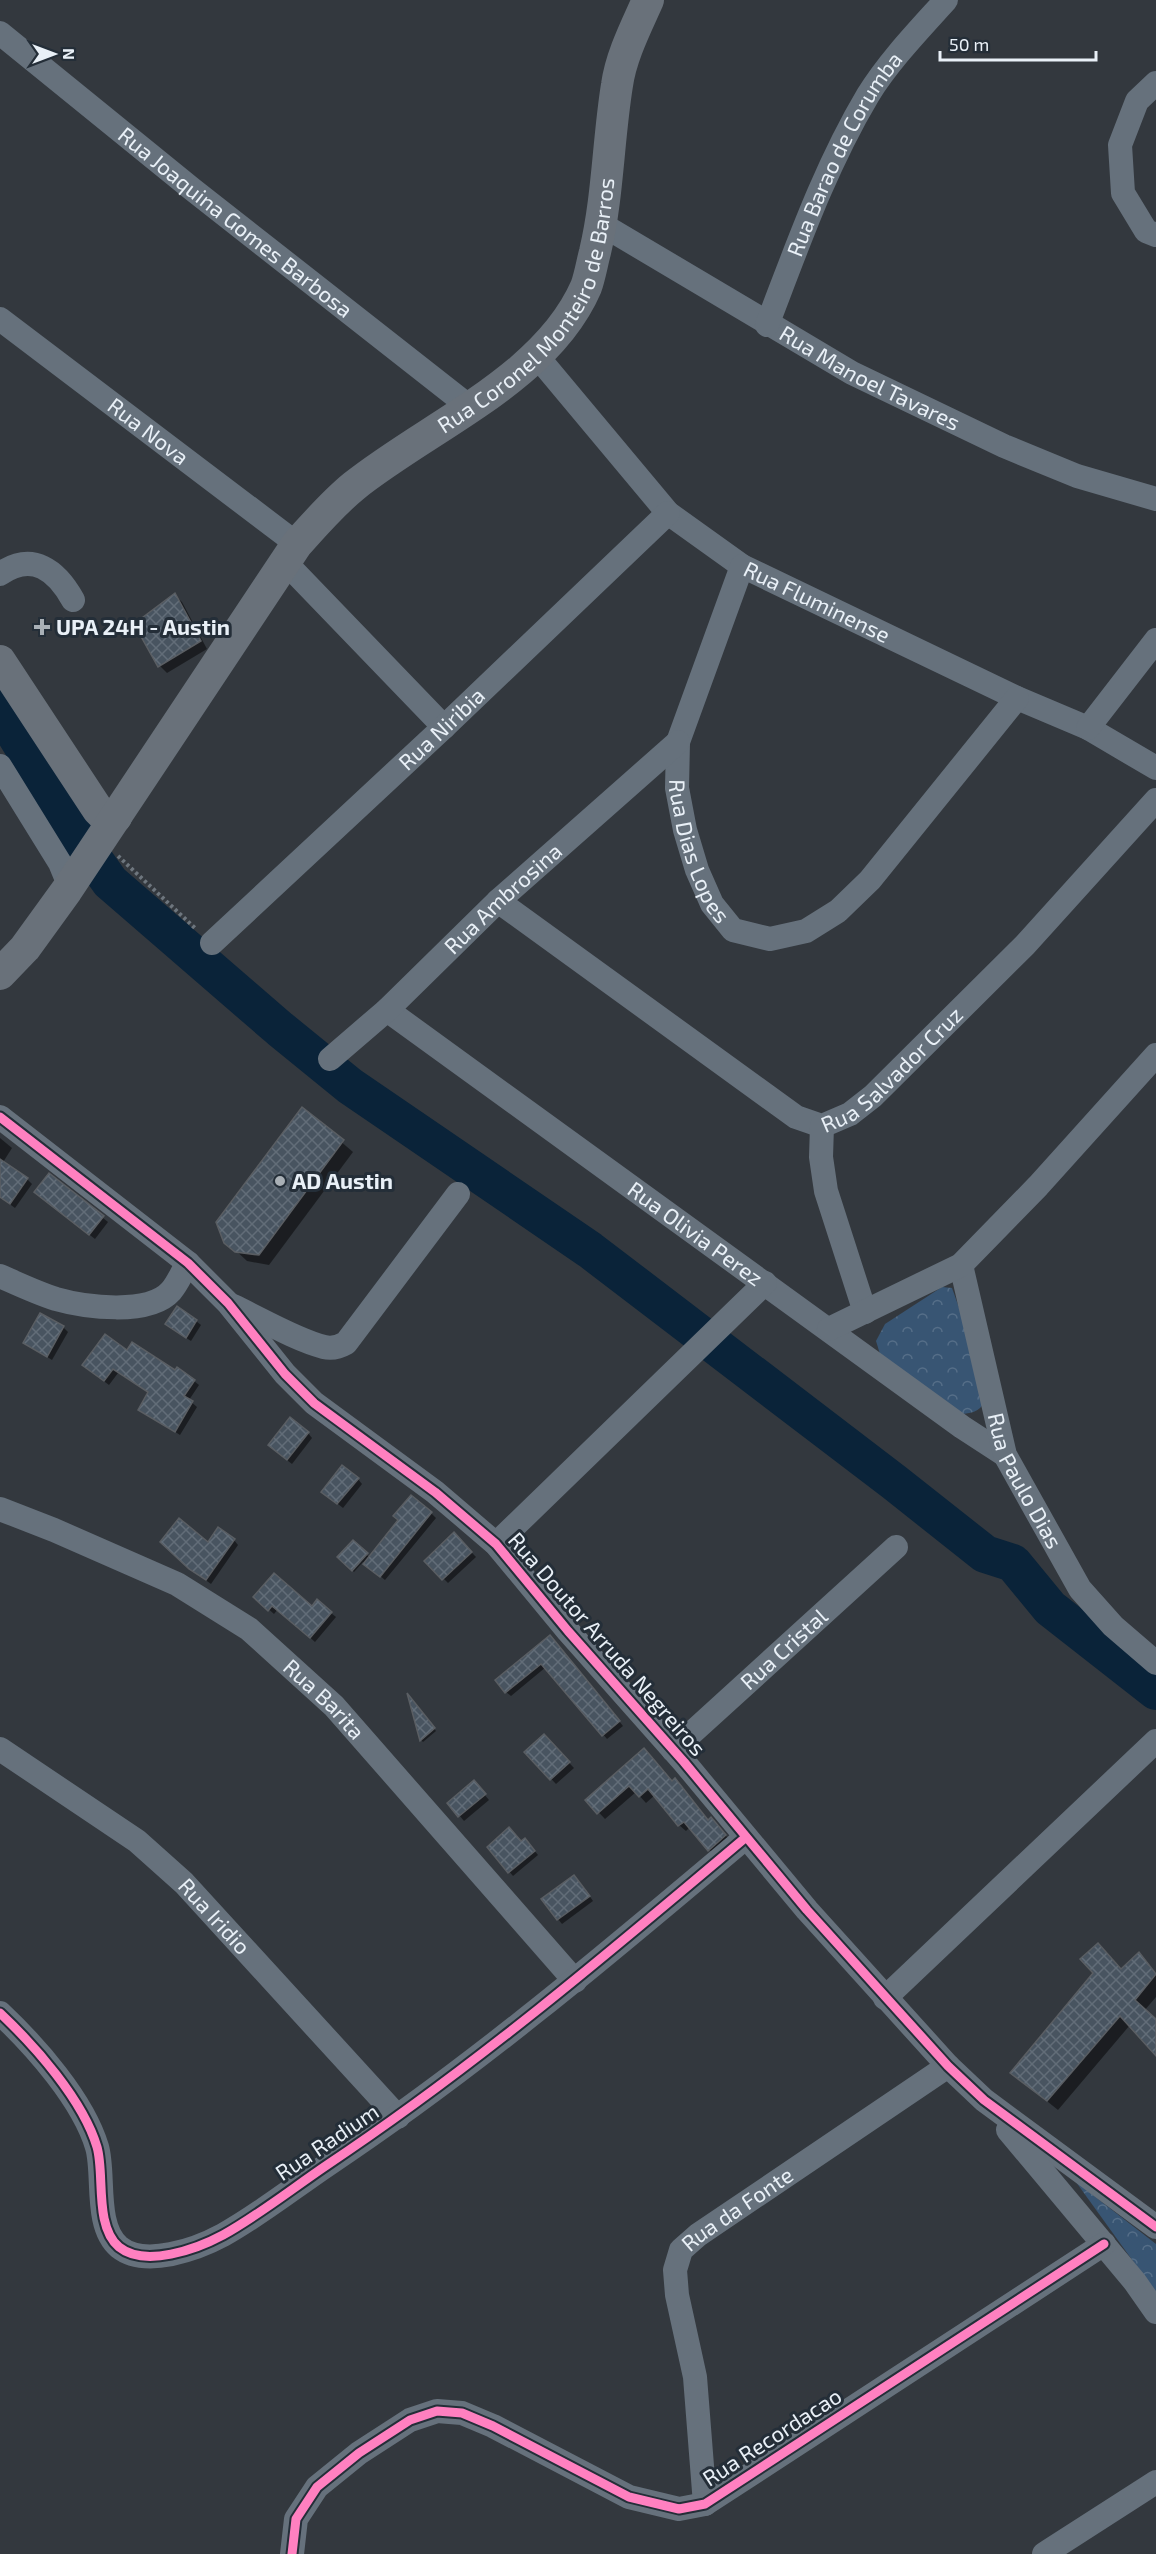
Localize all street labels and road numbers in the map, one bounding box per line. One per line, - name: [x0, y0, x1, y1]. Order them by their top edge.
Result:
- street label: Rua Barao de Corumba: [781, 46, 907, 260]
- street label: Rua Joaquina Gomes Barbosa: [114, 121, 358, 322]
- street label: Rua Coronel Monteiro de Barros: [432, 176, 619, 438]
- street label: Rua Manoel Tavares: [775, 319, 965, 435]
- street label: Rua Nova: [103, 392, 194, 469]
- street label: Rua Fluminense: [740, 555, 895, 647]
- street label: Rua Niribia: [393, 681, 489, 775]
- street label: Rua Dias Lopes: [665, 779, 736, 927]
- street label: Rua Ambrosina: [438, 837, 566, 959]
- street label: Rua Salvador Cruz: [817, 1001, 967, 1137]
- street label: Rua Olivia Perez: [624, 1175, 769, 1290]
- street label: Rua Paulo Dias: [984, 1410, 1068, 1552]
- street label: Rua Doutor Arruda Negreiros: [504, 1526, 712, 1760]
- street label: Rua Cristal: [734, 1602, 832, 1694]
- street label: Rua Barita: [279, 1653, 371, 1744]
- street label: Rua Iridio: [174, 1872, 256, 1959]
- street label: Rua Radium: [270, 2097, 383, 2185]
- street label: Rua da Fonte: [675, 2161, 797, 2256]
- street label: Rua Recordacao: [697, 2382, 846, 2491]

